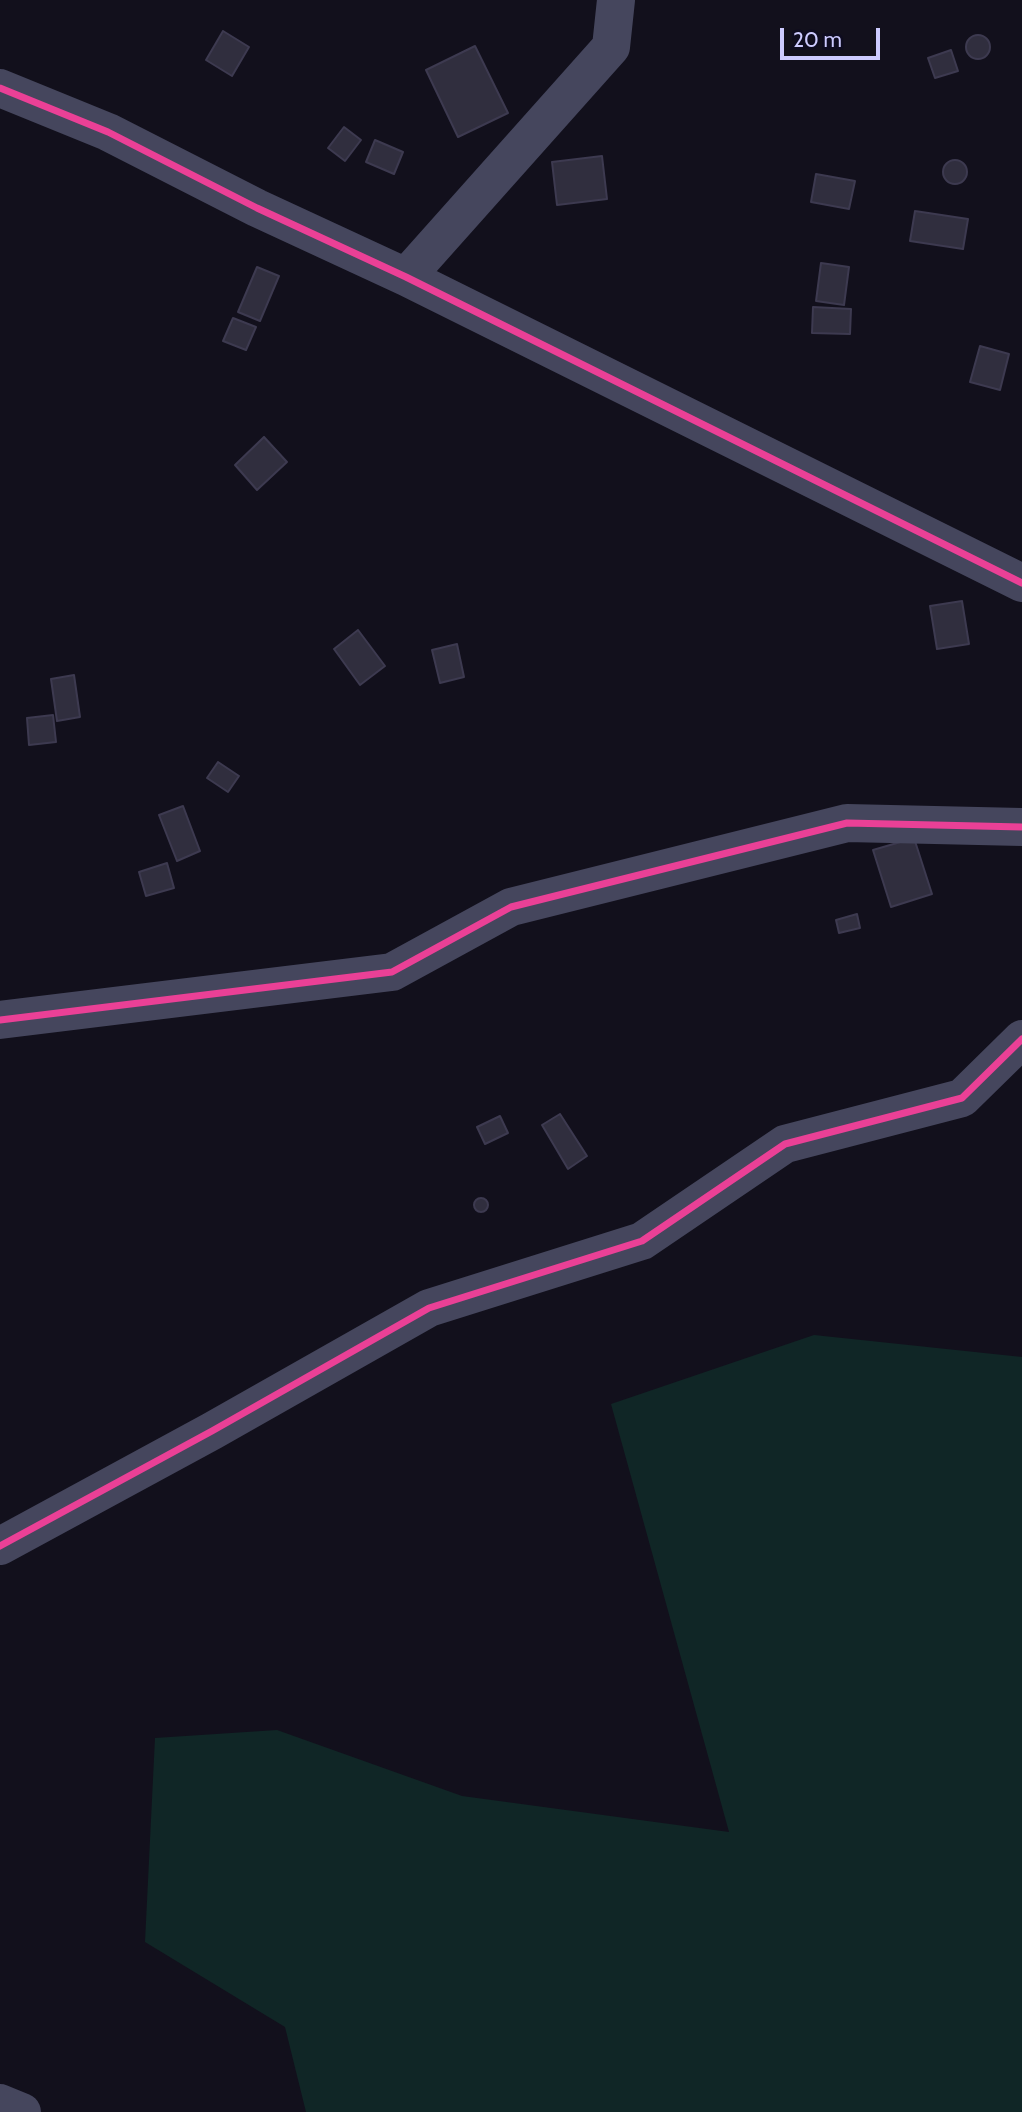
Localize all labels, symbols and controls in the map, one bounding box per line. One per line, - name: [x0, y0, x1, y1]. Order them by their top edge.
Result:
- scale bar: [784, 14, 884, 58]
- text: 20 m: [793, 27, 842, 52]

